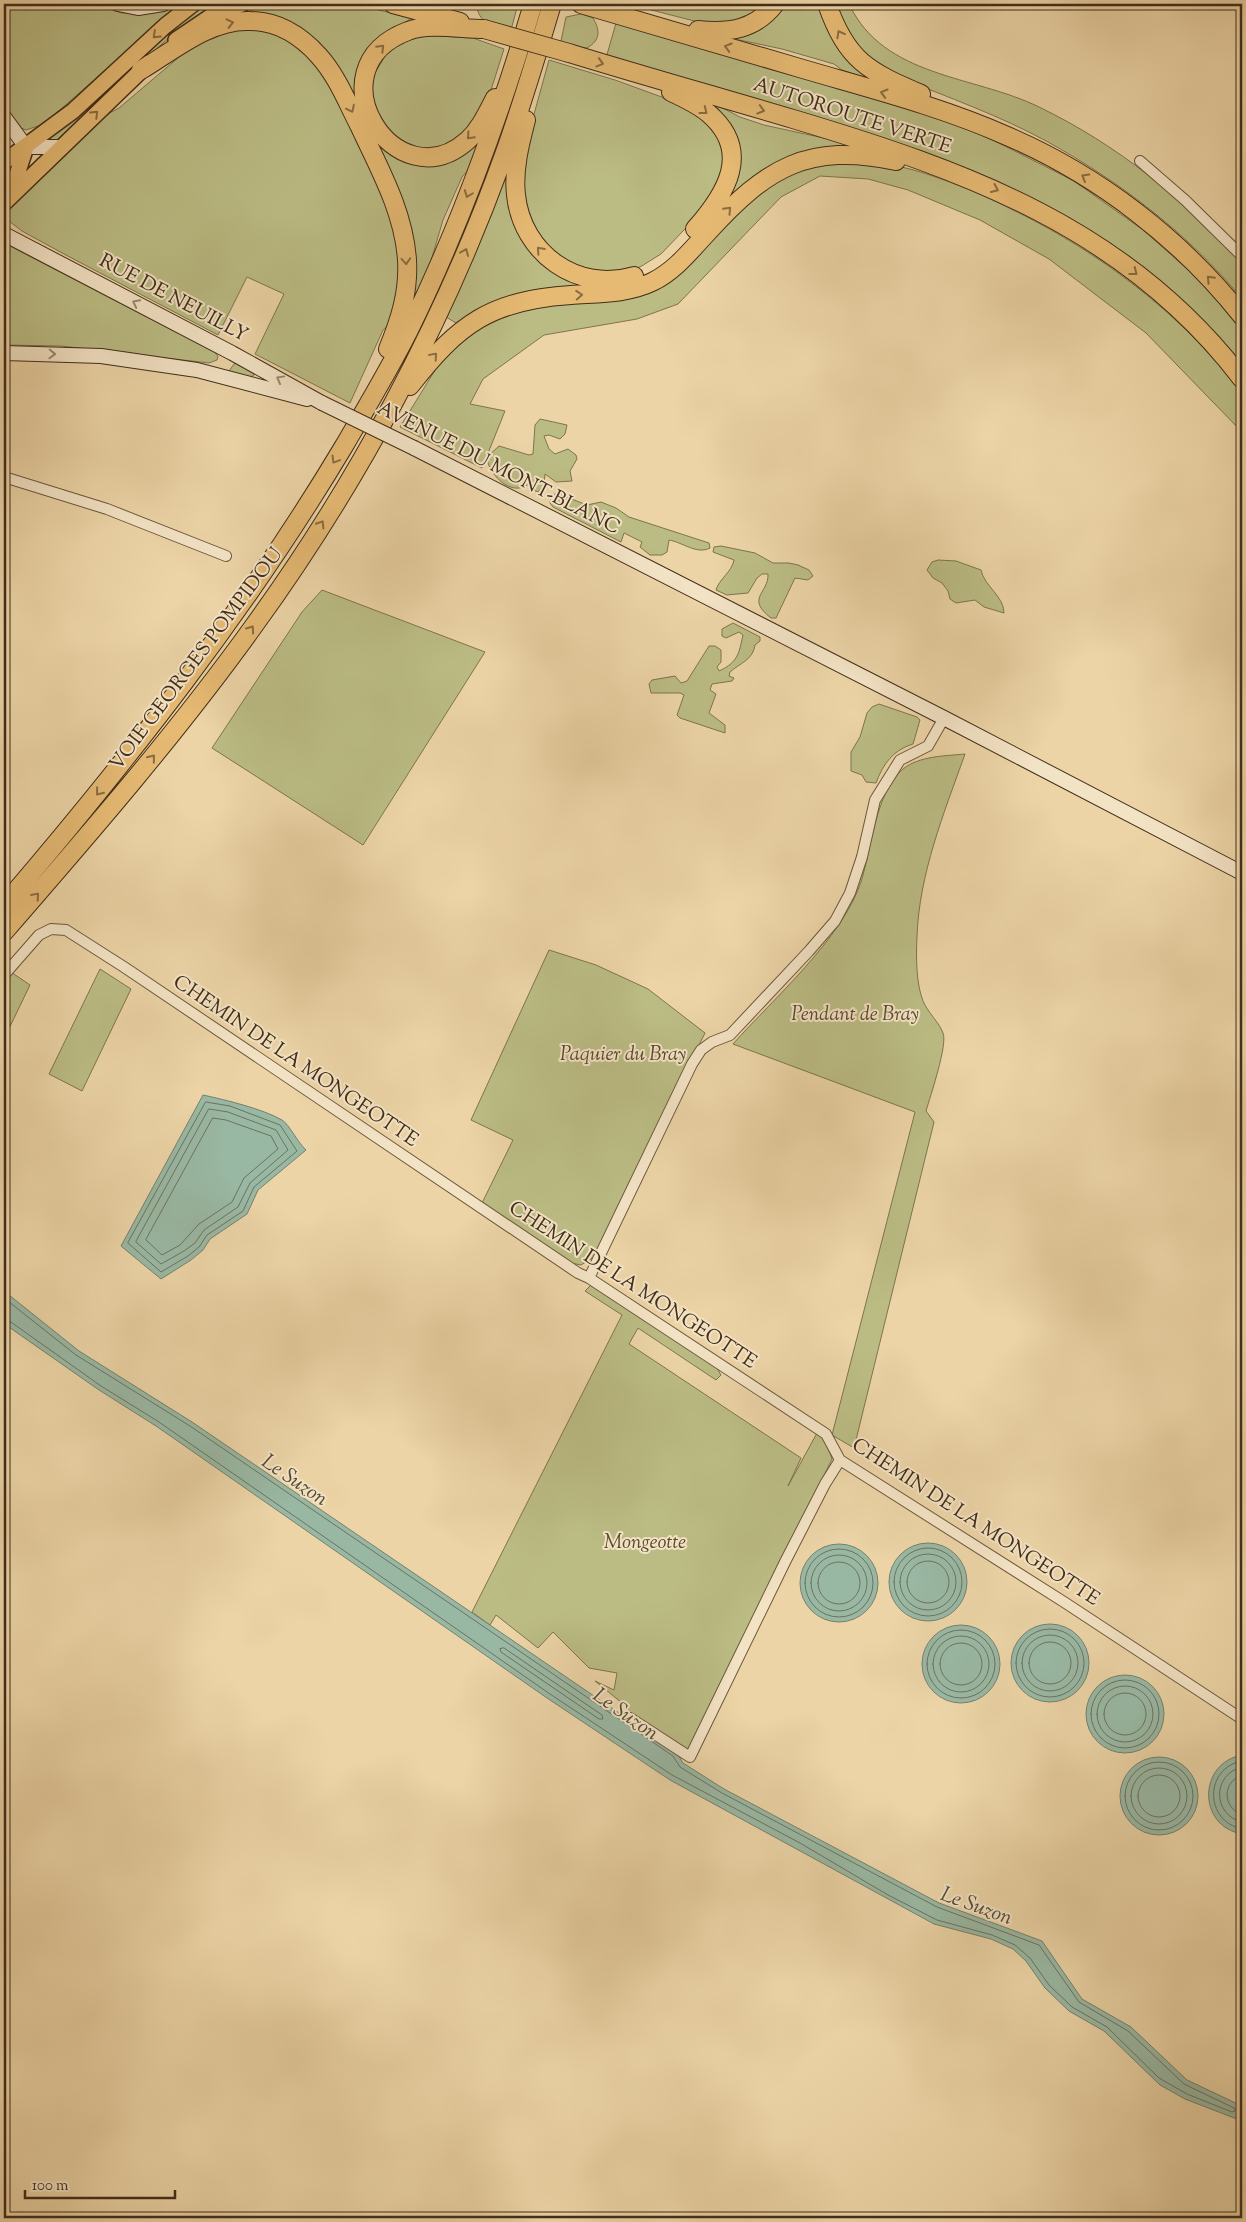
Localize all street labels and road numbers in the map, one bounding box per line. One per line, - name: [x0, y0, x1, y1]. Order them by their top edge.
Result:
- street label: AUTOROUTE VERTE: [749, 71, 955, 163]
- street label: RUE DE NEUILLY: [93, 247, 253, 351]
- street label: AVENUE DU MONT-BLANC: [371, 395, 625, 543]
- street label: VOIE GEORGES POMPIDOU: [103, 542, 291, 778]
- street label: CHEMIN DE LA MONGEOTTE: [166, 969, 424, 1155]
- street label: CHEMIN DE LA MONGEOTTE: [502, 1195, 762, 1377]
- street label: CHEMIN DE LA MONGEOTTE: [845, 1432, 1105, 1614]

